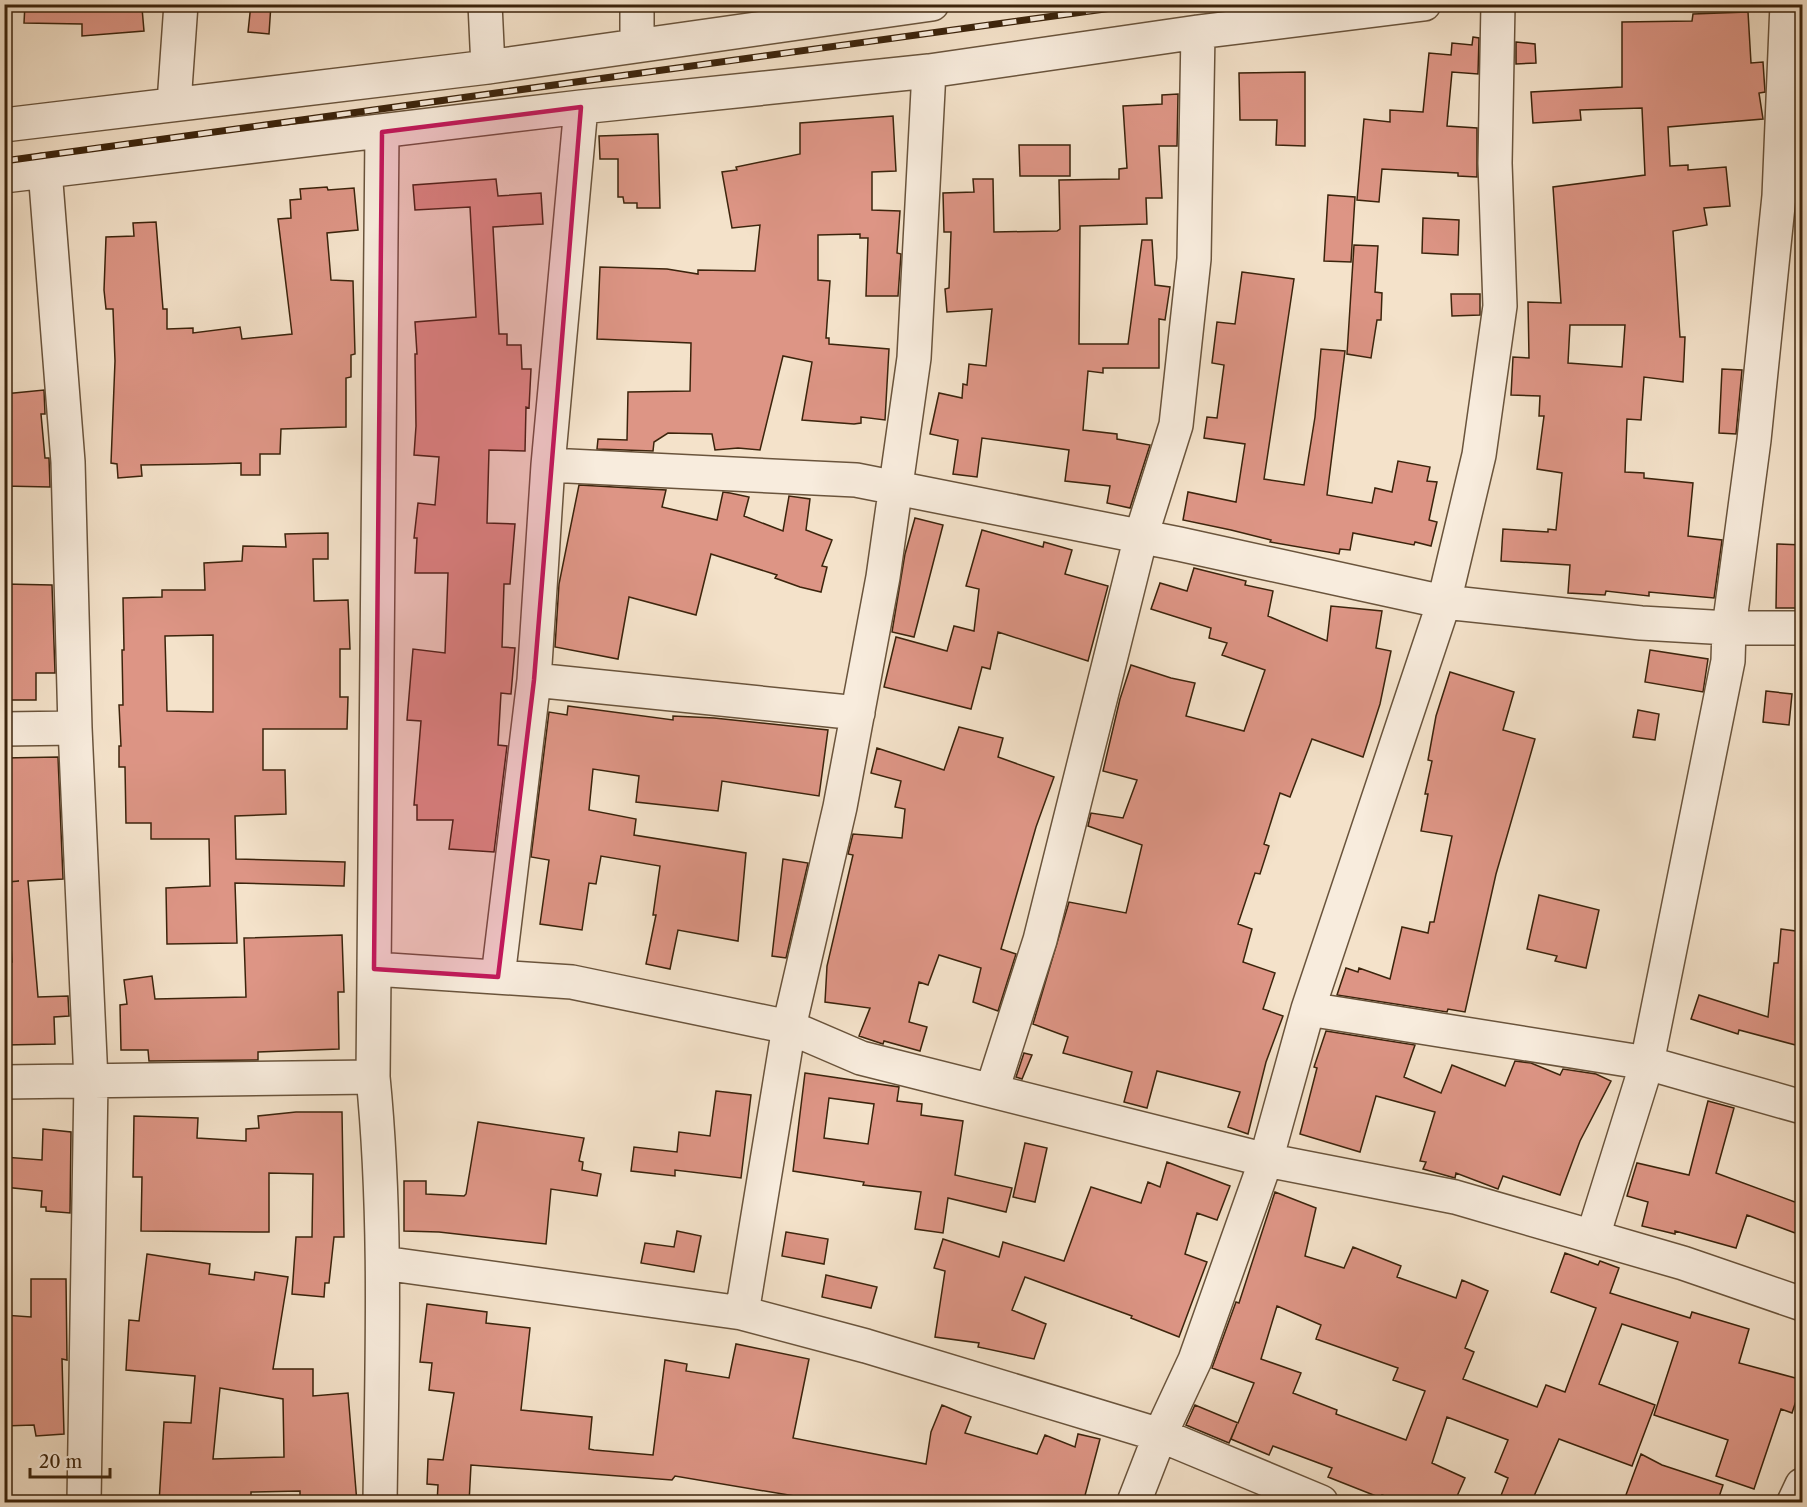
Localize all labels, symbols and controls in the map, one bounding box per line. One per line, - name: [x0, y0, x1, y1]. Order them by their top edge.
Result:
- scale bar: [30, 1441, 110, 1479]
- text: 20 m: [39, 1451, 83, 1473]

